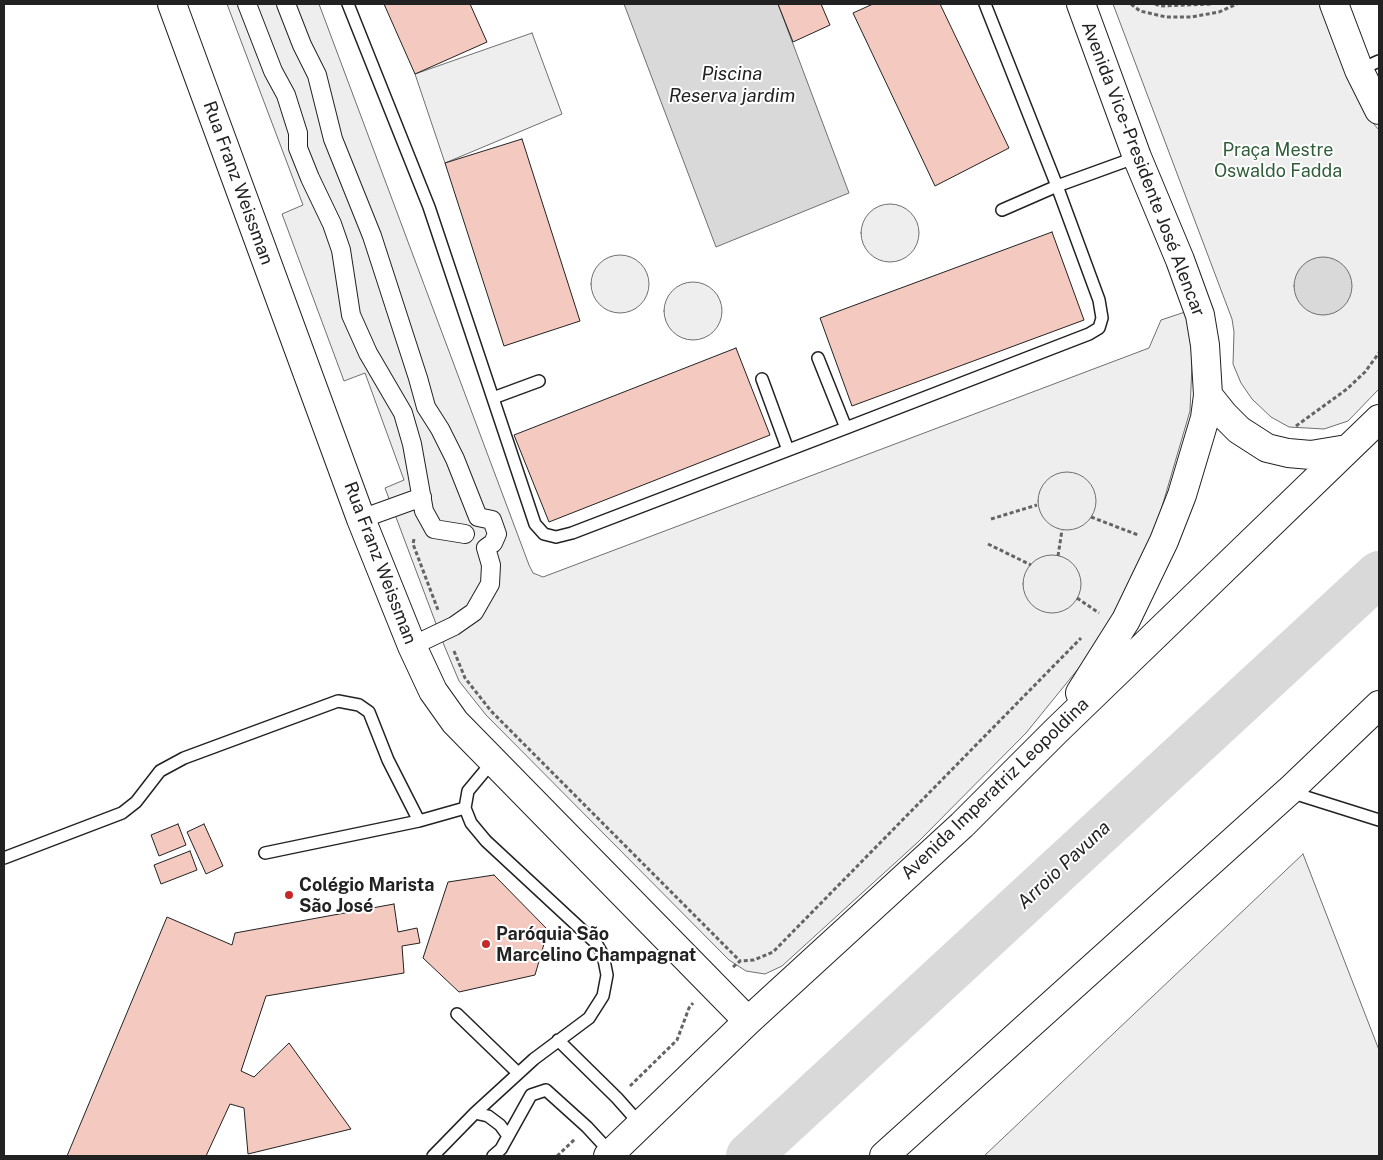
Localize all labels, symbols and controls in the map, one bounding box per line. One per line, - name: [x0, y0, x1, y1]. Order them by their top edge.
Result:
- street label: Avenida Vice-Presidente José Alencar: [1077, 18, 1209, 320]
- water label: Piscina Reserva jardim: [669, 63, 795, 107]
- street label: Rua Franz Weissman: [198, 98, 278, 268]
- park label: Praça Mestre Oswaldo Fadda: [1214, 139, 1342, 182]
- street label: Rua Franz Weissman: [339, 479, 421, 647]
- street label: Avenida Imperatriz Leopoldina: [897, 694, 1093, 884]
- water label: Arroio Pavuna: [1013, 816, 1115, 914]
- place label: Colégio Marista São José: [299, 874, 434, 916]
- marker: Colégio Marista São José: [283, 889, 295, 901]
- place label: Paróquia São Marcelino Champagnat: [496, 923, 696, 966]
- marker: Paróquia São Marcelino Champagnat: [480, 938, 492, 950]

